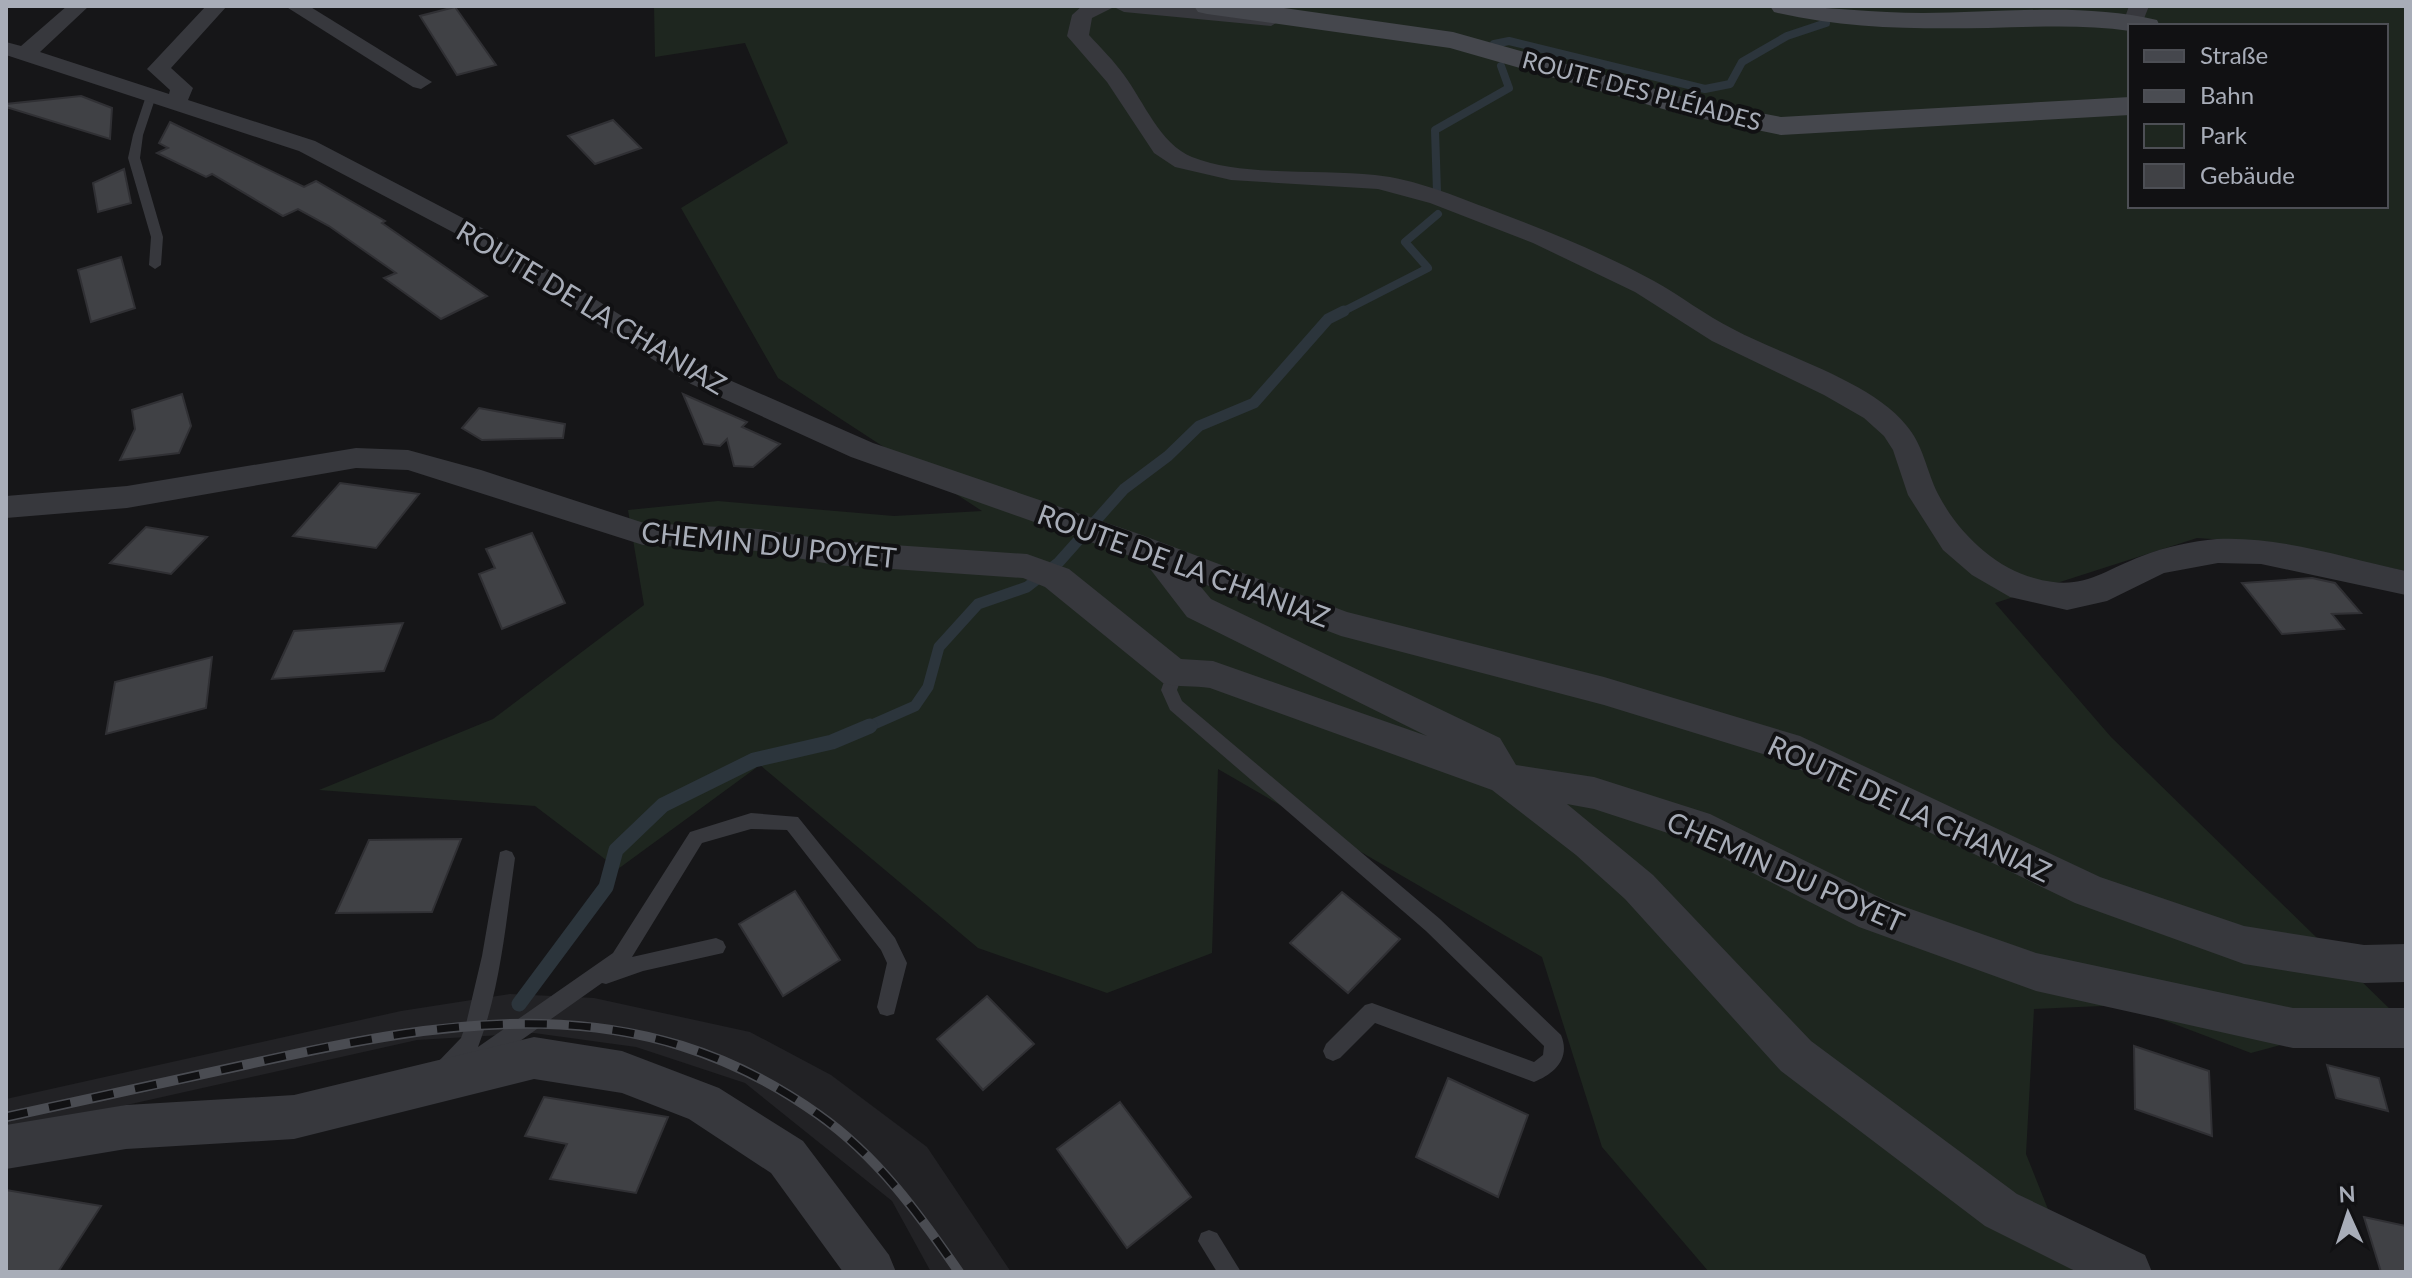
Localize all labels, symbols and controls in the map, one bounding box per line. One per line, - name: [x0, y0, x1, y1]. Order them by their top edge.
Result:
- legend: [2128, 24, 2388, 208]
- text: Straße: [2200, 40, 2268, 69]
- street label: ROUTE DES PLÉIADES: [1519, 44, 1765, 136]
- text: Bahn: [2200, 80, 2254, 109]
- text: Park: [2200, 120, 2248, 149]
- text: Gebäude: [2200, 160, 2295, 189]
- street label: ROUTE DE LA CHANIAZ: [451, 213, 733, 401]
- street label: ROUTE DE LA CHANIAZ: [1033, 496, 1335, 634]
- street label: CHEMIN DU POYET: [640, 514, 899, 574]
- street label: ROUTE DE LA CHANIAZ: [1763, 727, 2057, 889]
- street label: CHEMIN DU POYET: [1662, 803, 1910, 939]
- north arrow: [2308, 1174, 2388, 1254]
- text: N: [2338, 1180, 2356, 1207]

